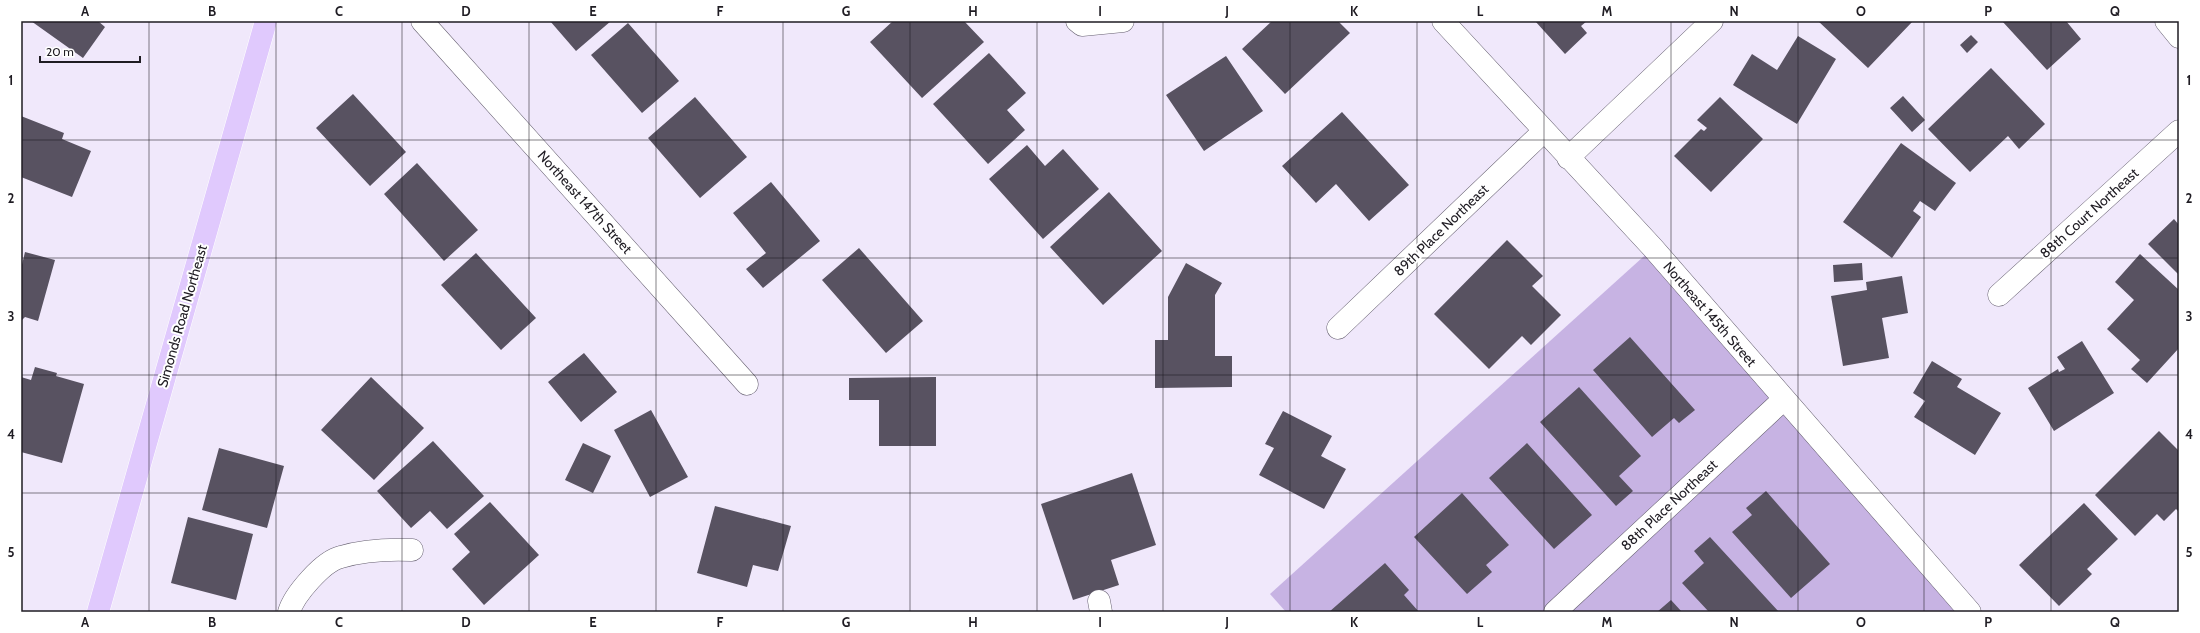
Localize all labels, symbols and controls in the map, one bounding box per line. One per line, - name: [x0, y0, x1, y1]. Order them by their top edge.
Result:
- text: A: [81, 3, 90, 19]
- text: B: [208, 3, 216, 19]
- text: C: [335, 3, 343, 19]
- text: D: [461, 3, 471, 19]
- text: E: [589, 3, 597, 19]
- text: F: [717, 3, 724, 19]
- text: G: [842, 3, 851, 19]
- text: H: [968, 3, 978, 19]
- text: I: [1098, 3, 1102, 19]
- text: J: [1224, 3, 1229, 19]
- text: K: [1350, 3, 1359, 19]
- text: L: [1477, 3, 1484, 19]
- text: M: [1602, 3, 1613, 19]
- text: N: [1729, 3, 1739, 19]
- text: O: [1856, 3, 1866, 19]
- text: P: [1984, 3, 1992, 19]
- text: Q: [2110, 3, 2120, 19]
- scale bar: [40, 38, 140, 64]
- text: 20 m: [46, 44, 74, 59]
- text: 1: [9, 72, 13, 88]
- text: 1: [2187, 72, 2191, 88]
- street label: Northeast 147th Street: [534, 147, 636, 258]
- street label: 88th Court Northeast: [2036, 164, 2142, 262]
- street label: 89th Place Northeast: [1390, 180, 1492, 280]
- text: 2: [8, 190, 15, 206]
- text: 2: [2186, 190, 2193, 206]
- street label: Simonds Road Northeast: [153, 242, 211, 389]
- street label: Northeast 145th Street: [1659, 258, 1761, 370]
- text: 3: [7, 308, 15, 324]
- text: 3: [2185, 308, 2193, 324]
- text: 4: [7, 426, 15, 442]
- text: 4: [2185, 426, 2193, 442]
- street label: 88th Place Northeast: [1617, 455, 1721, 554]
- text: 5: [8, 544, 15, 560]
- text: 5: [2186, 544, 2193, 560]
- text: A: [81, 614, 90, 630]
- text: B: [208, 614, 216, 630]
- text: C: [335, 614, 343, 630]
- text: D: [461, 614, 471, 630]
- text: E: [589, 614, 597, 630]
- text: F: [717, 614, 724, 630]
- text: G: [842, 614, 851, 630]
- text: H: [968, 614, 978, 630]
- text: I: [1098, 614, 1102, 630]
- text: J: [1224, 614, 1229, 630]
- text: K: [1350, 614, 1359, 630]
- text: L: [1477, 614, 1484, 630]
- text: M: [1602, 614, 1613, 630]
- text: N: [1729, 614, 1739, 630]
- text: O: [1856, 614, 1866, 630]
- text: P: [1984, 614, 1992, 630]
- text: Q: [2110, 614, 2120, 630]

